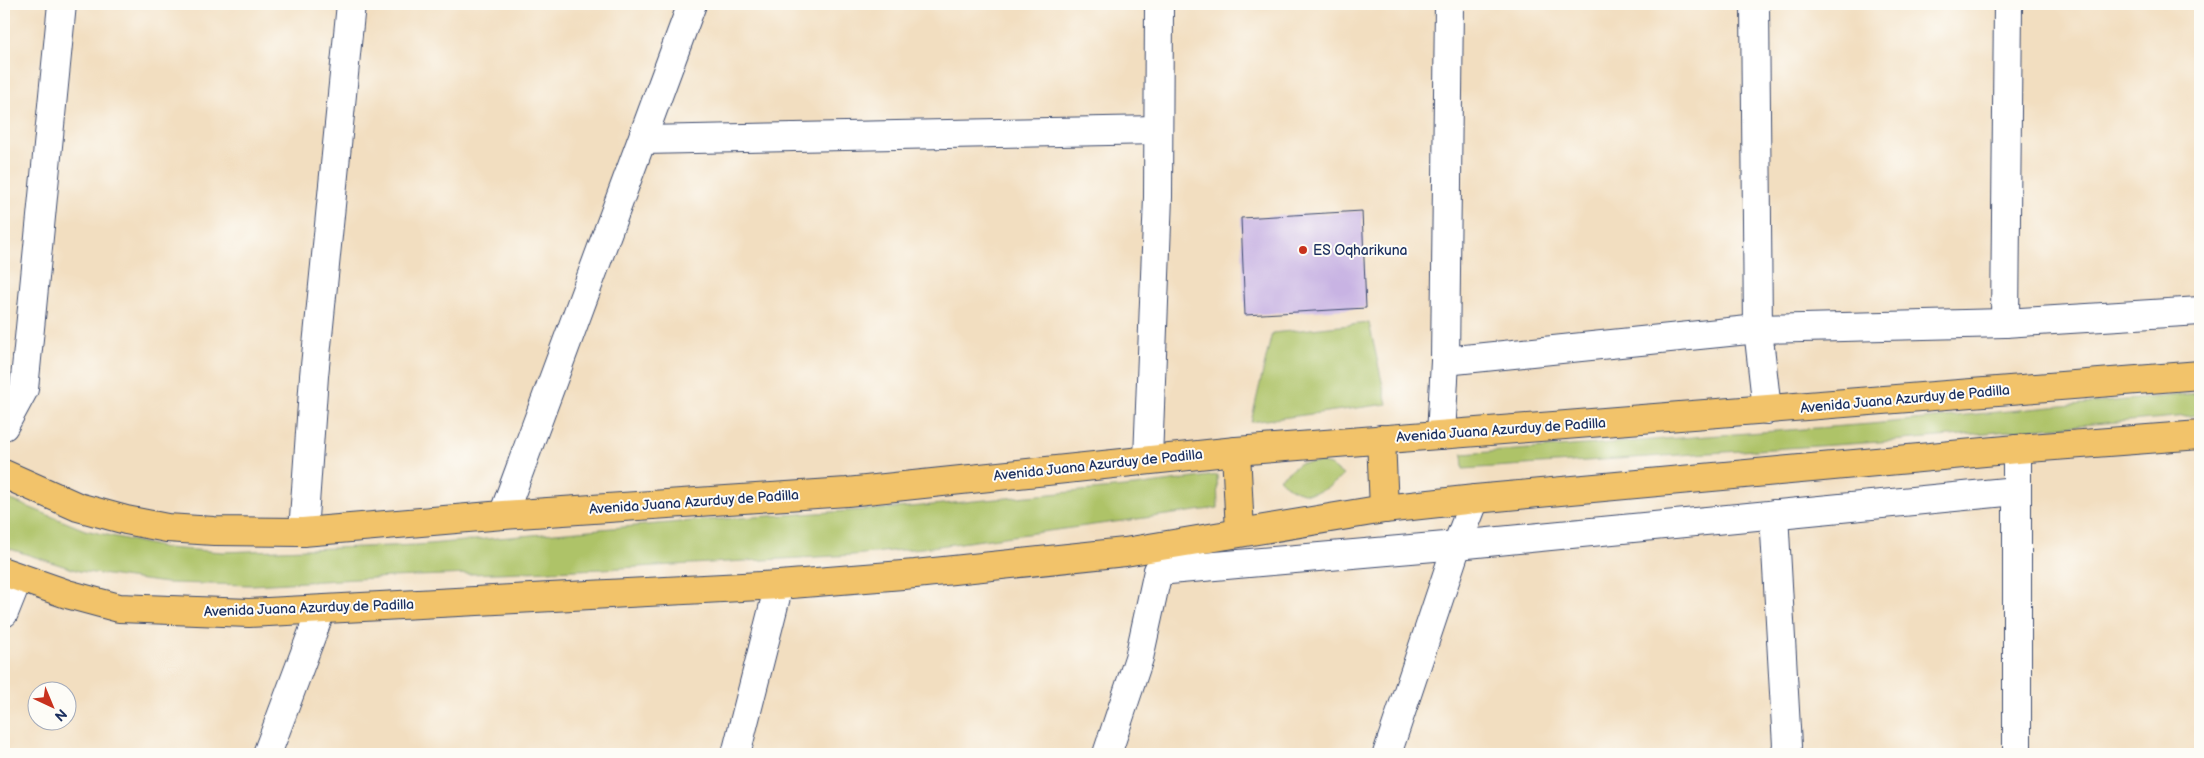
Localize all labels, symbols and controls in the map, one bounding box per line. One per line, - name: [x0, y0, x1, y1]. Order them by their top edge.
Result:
- place label: ES Oqharikuna: [1313, 242, 1408, 259]
- marker: ES Oqharikuna: [1297, 244, 1309, 256]
- street label: Avenida Juana Azurduy de Padilla: [1800, 381, 2011, 417]
- street label: Avenida Juana Azurduy de Padilla: [1396, 414, 1607, 446]
- street label: Avenida Juana Azurduy de Padilla: [993, 446, 1204, 484]
- street label: Avenida Juana Azurduy de Padilla: [589, 486, 800, 518]
- street label: Avenida Juana Azurduy de Padilla: [204, 596, 414, 620]
- north arrow: [28, 680, 78, 730]
- text: N: [51, 705, 70, 725]

